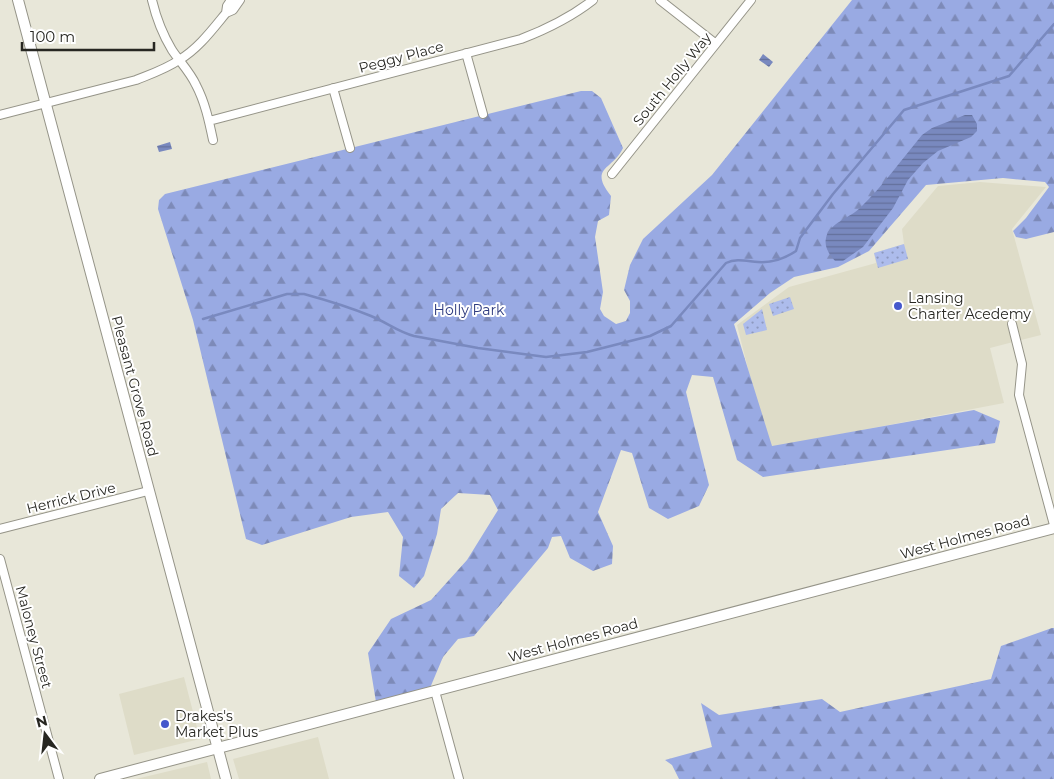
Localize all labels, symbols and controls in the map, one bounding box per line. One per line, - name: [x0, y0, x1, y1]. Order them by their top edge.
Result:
- scale bar: [22, 20, 155, 52]
- text: 100 m: [30, 27, 75, 46]
- street label: South Holly Way: [629, 28, 715, 129]
- street label: Peggy Place: [357, 37, 445, 77]
- place label: Lansing Charter Acedemy: [908, 289, 1031, 323]
- marker: Lansing Charter Acedemy: [892, 300, 904, 312]
- park label: Holly Park: [434, 301, 505, 319]
- street label: Pleasant Grove Road: [108, 314, 162, 458]
- street label: Herrick Drive: [25, 478, 117, 518]
- street label: West Holmes Road: [898, 511, 1032, 563]
- street label: Maloney Street: [12, 584, 56, 691]
- street label: West Holmes Road: [506, 614, 640, 666]
- place label: Drakes's Market Plus: [175, 707, 258, 741]
- north arrow: [20, 709, 70, 759]
- text: N: [34, 711, 49, 732]
- marker: Drakes's Market Plus: [159, 718, 171, 730]

